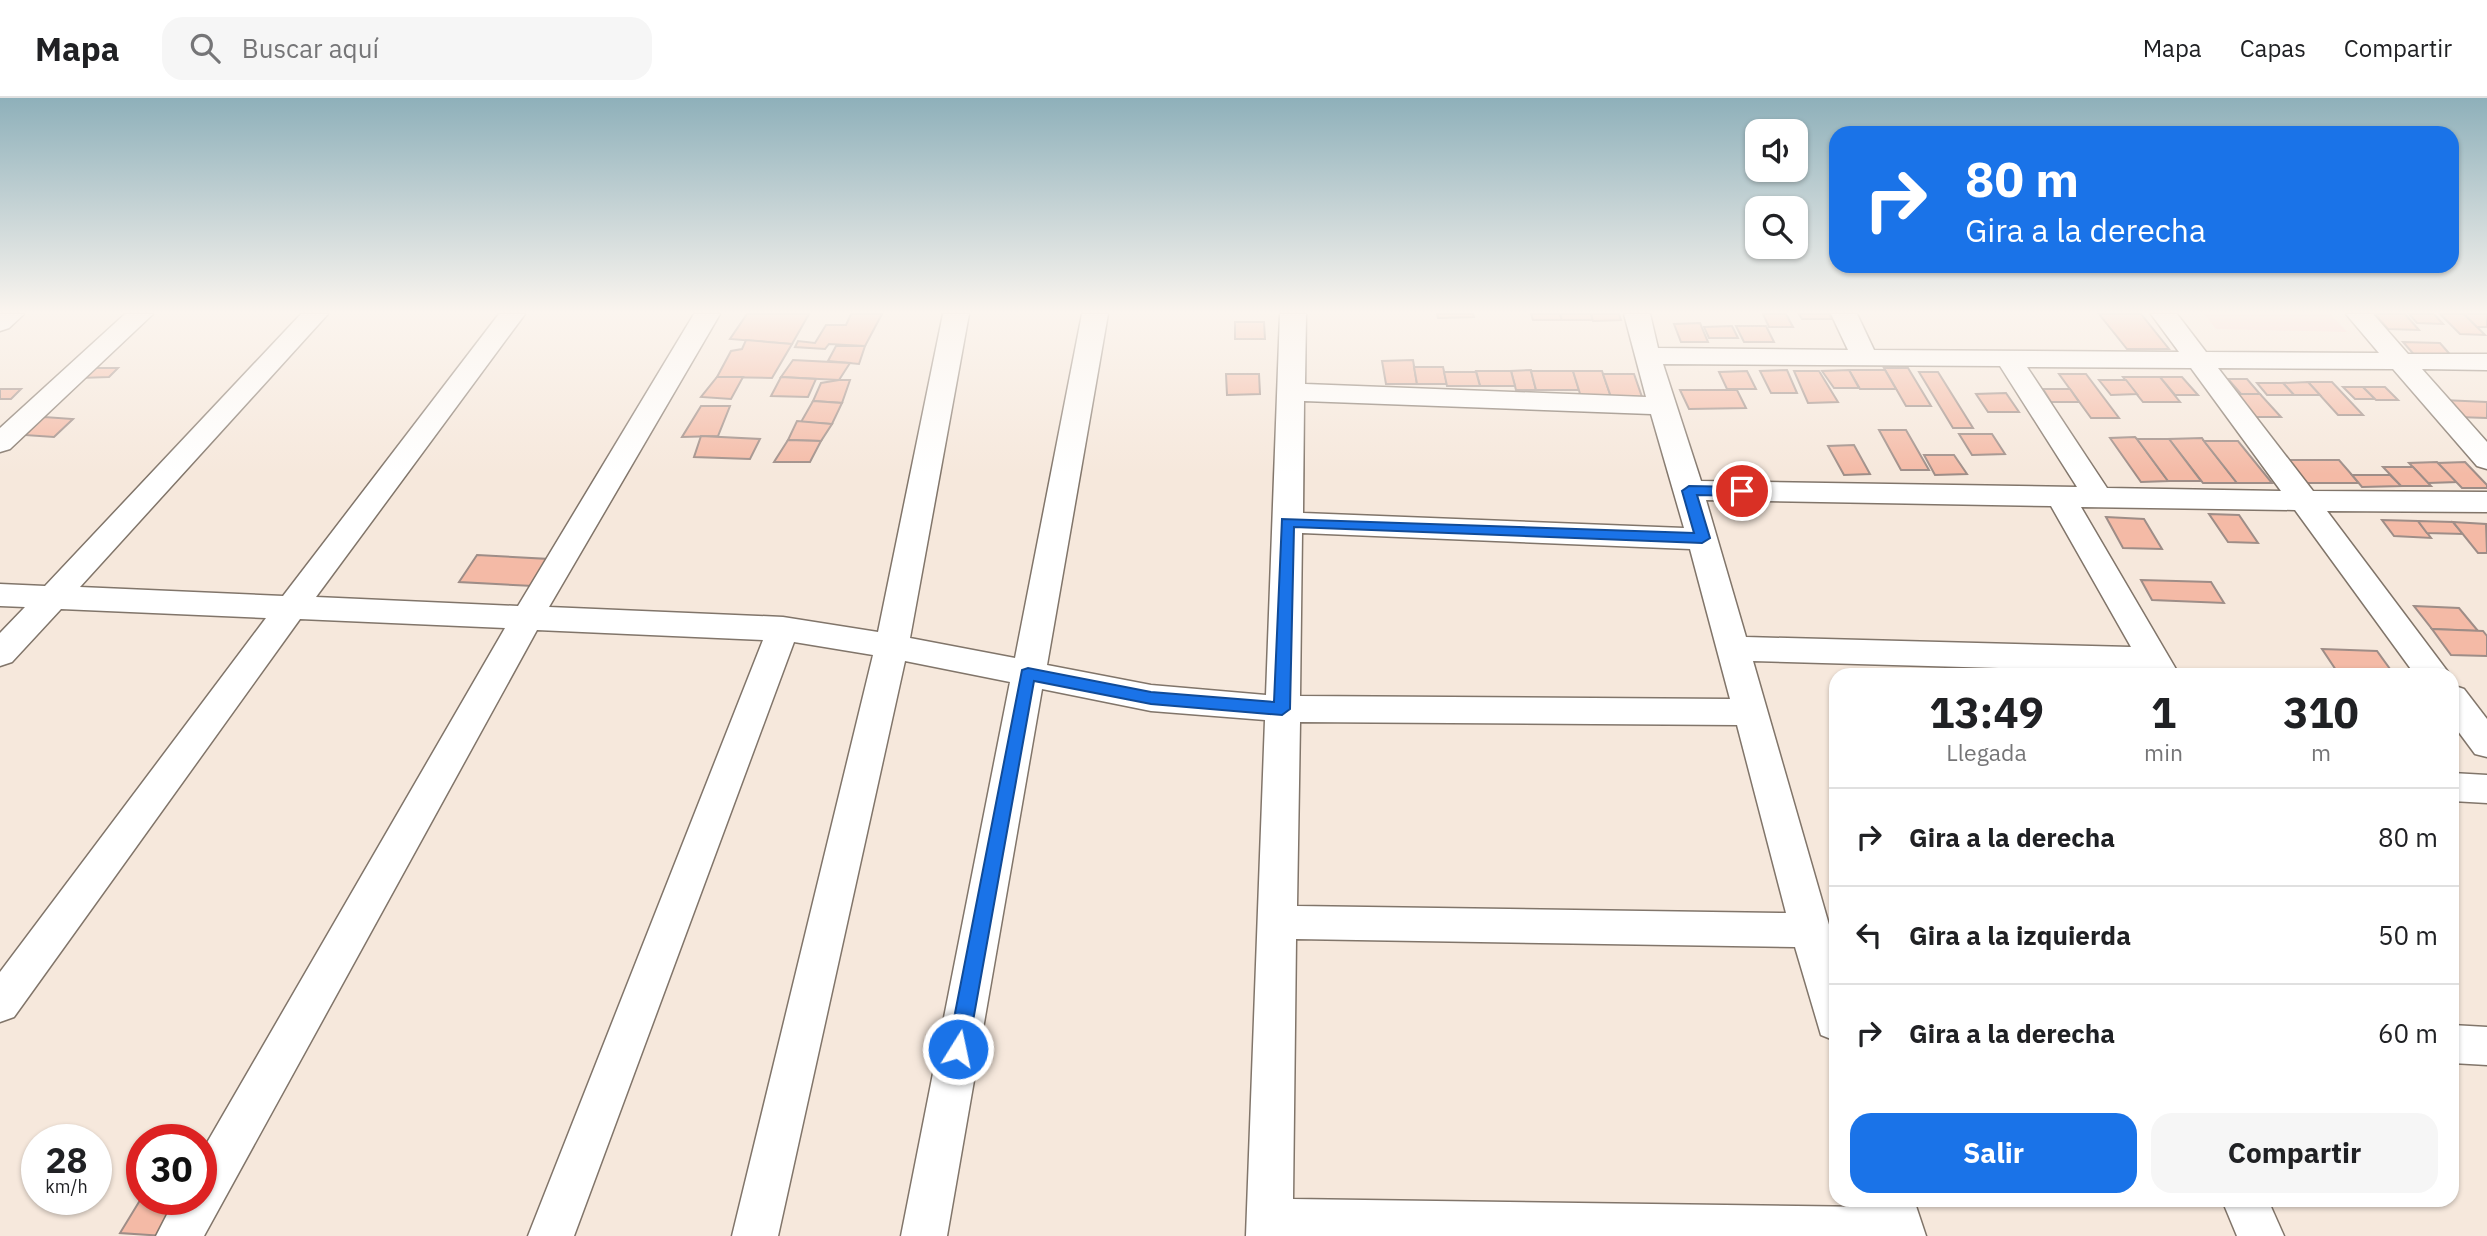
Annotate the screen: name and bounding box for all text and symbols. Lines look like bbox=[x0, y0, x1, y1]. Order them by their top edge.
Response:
search box bbox=[162, 17, 652, 80]
text: Mapa bbox=[35, 27, 120, 70]
icon: search bbox=[186, 29, 224, 67]
text: Buscar aquí bbox=[242, 31, 379, 65]
text: Mapa bbox=[2143, 32, 2202, 64]
text: Capas bbox=[2240, 32, 2306, 64]
text: Compartir bbox=[2344, 32, 2452, 64]
map controls bbox=[1745, 119, 1808, 259]
button: sound bbox=[1745, 119, 1808, 182]
text: 80 m bbox=[1965, 147, 2079, 210]
icon: right bbox=[1850, 154, 1941, 245]
button: search bbox=[1745, 196, 1808, 259]
text: Gira a la derecha bbox=[1965, 209, 2206, 251]
pin bbox=[1712, 461, 1772, 521]
icon: arrive bbox=[1723, 472, 1761, 510]
text: 13:49 bbox=[1929, 685, 2044, 740]
text: 1 bbox=[2151, 685, 2176, 740]
text: 310 bbox=[2283, 685, 2359, 740]
text: Llegada bbox=[1946, 737, 2027, 767]
text: min bbox=[2144, 737, 2183, 767]
text: m bbox=[2311, 737, 2331, 767]
icon: right bbox=[1850, 818, 1888, 856]
text: Gira a la derecha bbox=[1909, 820, 2115, 854]
text: 80 m bbox=[2378, 820, 2438, 854]
icon: left bbox=[1850, 916, 1888, 954]
text: Gira a la izquierda bbox=[1909, 918, 2131, 952]
text: 50 m bbox=[2378, 918, 2438, 952]
position arrow bbox=[921, 1012, 995, 1086]
icon: right bbox=[1850, 1014, 1888, 1052]
text: Gira a la derecha bbox=[1909, 1016, 2115, 1050]
text: 60 m bbox=[2378, 1016, 2438, 1050]
button: Salir bbox=[1850, 1113, 2137, 1193]
button: Compartir bbox=[2151, 1113, 2438, 1193]
speed limit sign: 30 bbox=[126, 1124, 217, 1215]
text: 28 bbox=[45, 1137, 88, 1183]
text: km/h bbox=[45, 1175, 88, 1198]

